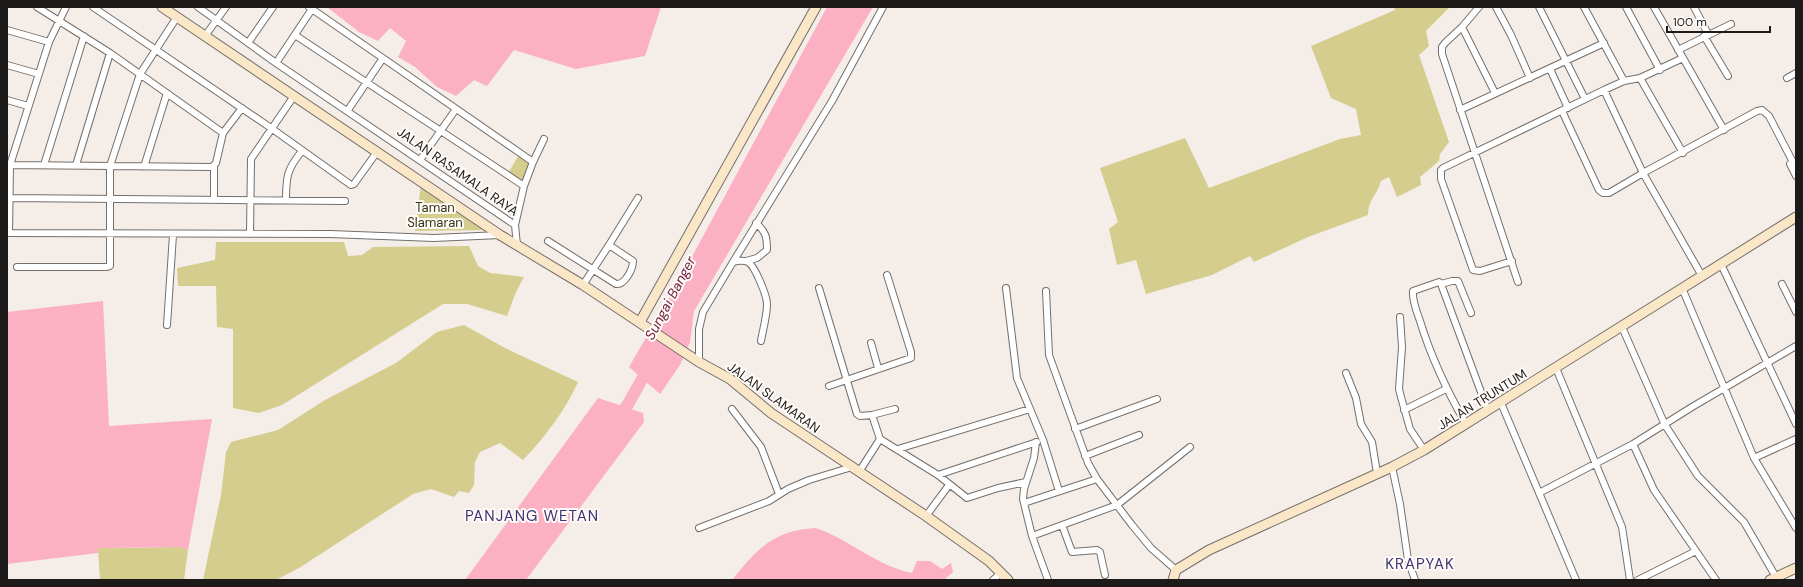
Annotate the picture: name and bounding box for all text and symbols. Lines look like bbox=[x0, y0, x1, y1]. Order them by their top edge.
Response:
scale bar bbox=[1667, 8, 1770, 34]
text: 100 m bbox=[1673, 14, 1707, 30]
street label: JALAN RASAMALA RAYA bbox=[394, 123, 522, 220]
park label: Taman Slamaran bbox=[407, 199, 463, 231]
water label: Sungai Banger bbox=[640, 252, 700, 343]
street label: JALAN SLAMARAN bbox=[724, 358, 823, 437]
street label: JALAN TRUNTUM bbox=[1435, 365, 1530, 434]
district label: PANJANG WETAN bbox=[465, 506, 599, 526]
district label: KRAPYAK bbox=[1385, 554, 1455, 574]

